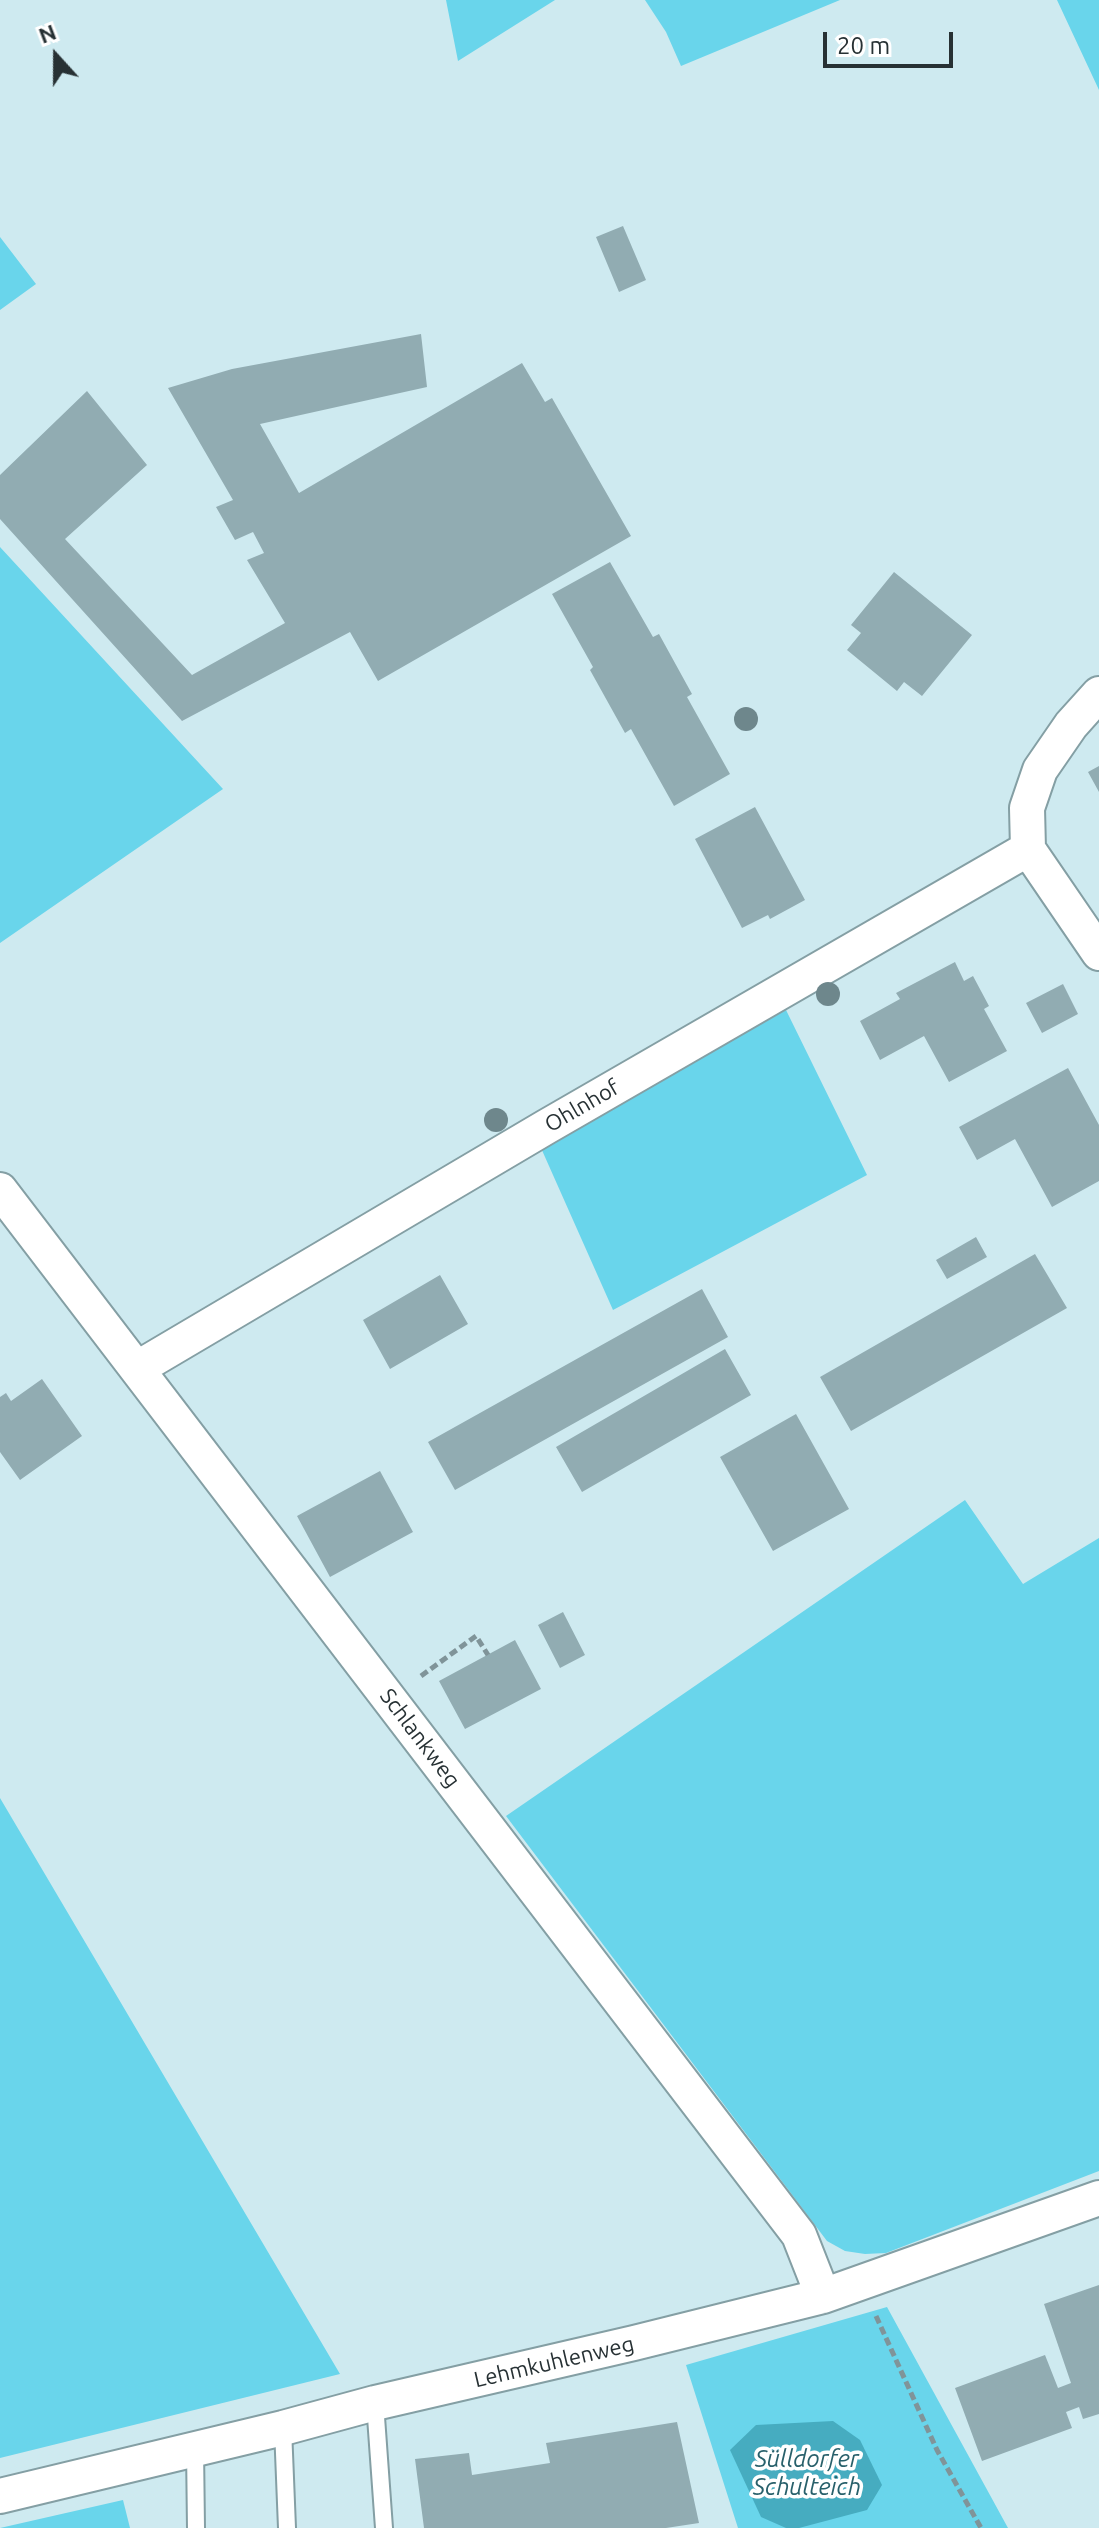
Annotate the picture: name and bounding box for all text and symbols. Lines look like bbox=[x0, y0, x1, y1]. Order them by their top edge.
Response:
north arrow bbox=[16, 16, 96, 96]
scale bar bbox=[827, 16, 957, 66]
text: N bbox=[35, 19, 59, 48]
text: 20 m bbox=[837, 32, 890, 59]
street label: Ohlnhof bbox=[540, 1074, 624, 1138]
street label: Schlankweg bbox=[374, 1683, 466, 1793]
street label: Lehmkuhlenweg bbox=[471, 2331, 637, 2393]
water label: Sülldorfer Schulteich bbox=[753, 2445, 861, 2501]

